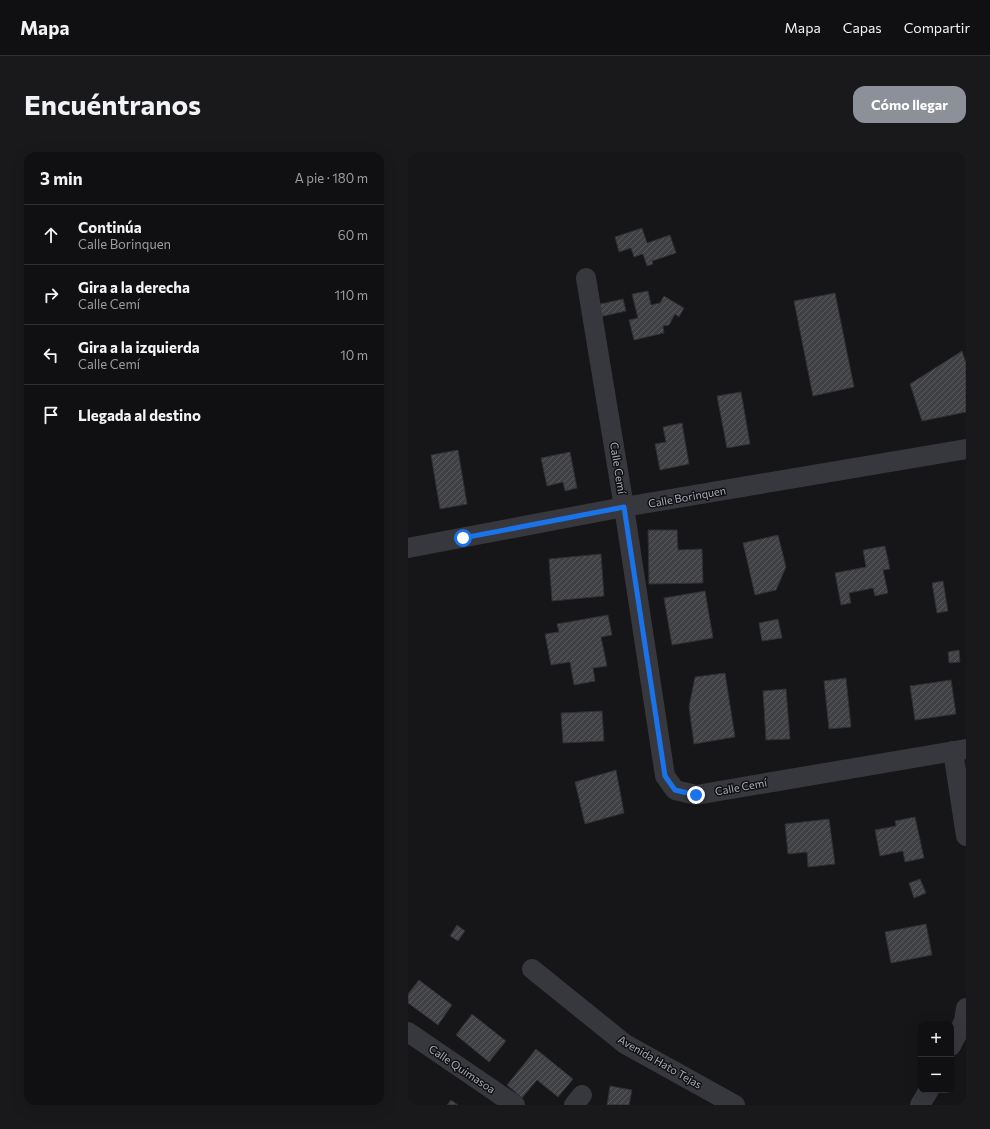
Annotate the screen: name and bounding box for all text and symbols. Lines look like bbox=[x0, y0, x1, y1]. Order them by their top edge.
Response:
text: Mapa bbox=[20, 16, 69, 39]
text: Mapa bbox=[785, 19, 821, 36]
text: Capas bbox=[843, 19, 882, 36]
text: Compartir bbox=[904, 19, 970, 36]
button: Cómo llegar bbox=[853, 86, 966, 123]
text: Encuéntranos bbox=[24, 87, 201, 121]
text: 3 min bbox=[40, 168, 83, 189]
text: A pie · 180 m bbox=[295, 170, 368, 186]
text: Continúa bbox=[78, 218, 142, 236]
icon: ahead bbox=[40, 224, 62, 246]
text: 60 m bbox=[338, 227, 368, 243]
text: Calle Borinquen bbox=[78, 236, 171, 252]
text: Gira a la derecha bbox=[78, 278, 190, 296]
icon: right bbox=[40, 284, 62, 306]
text: 110 m bbox=[335, 287, 368, 303]
text: Calle Cemí bbox=[78, 296, 140, 312]
text: Gira a la izquierda bbox=[78, 338, 200, 356]
icon: left bbox=[40, 344, 62, 366]
text: 10 m bbox=[340, 347, 368, 363]
text: Calle Cemí bbox=[78, 356, 140, 372]
icon: arrive bbox=[40, 404, 62, 426]
text: Llegada al destino bbox=[78, 406, 201, 424]
street label: Calle Cemí bbox=[608, 441, 629, 496]
street label: Calle Borinquen bbox=[647, 483, 727, 510]
route start bbox=[454, 529, 472, 547]
street label: Calle Cemí bbox=[714, 775, 769, 797]
route end bbox=[687, 786, 705, 804]
map controls bbox=[918, 1021, 954, 1093]
button: + bbox=[918, 1021, 954, 1057]
street label: Avenida Hato Tejas bbox=[616, 1032, 704, 1091]
street label: Calle Quimasoa bbox=[427, 1042, 498, 1096]
button: − bbox=[918, 1057, 954, 1093]

